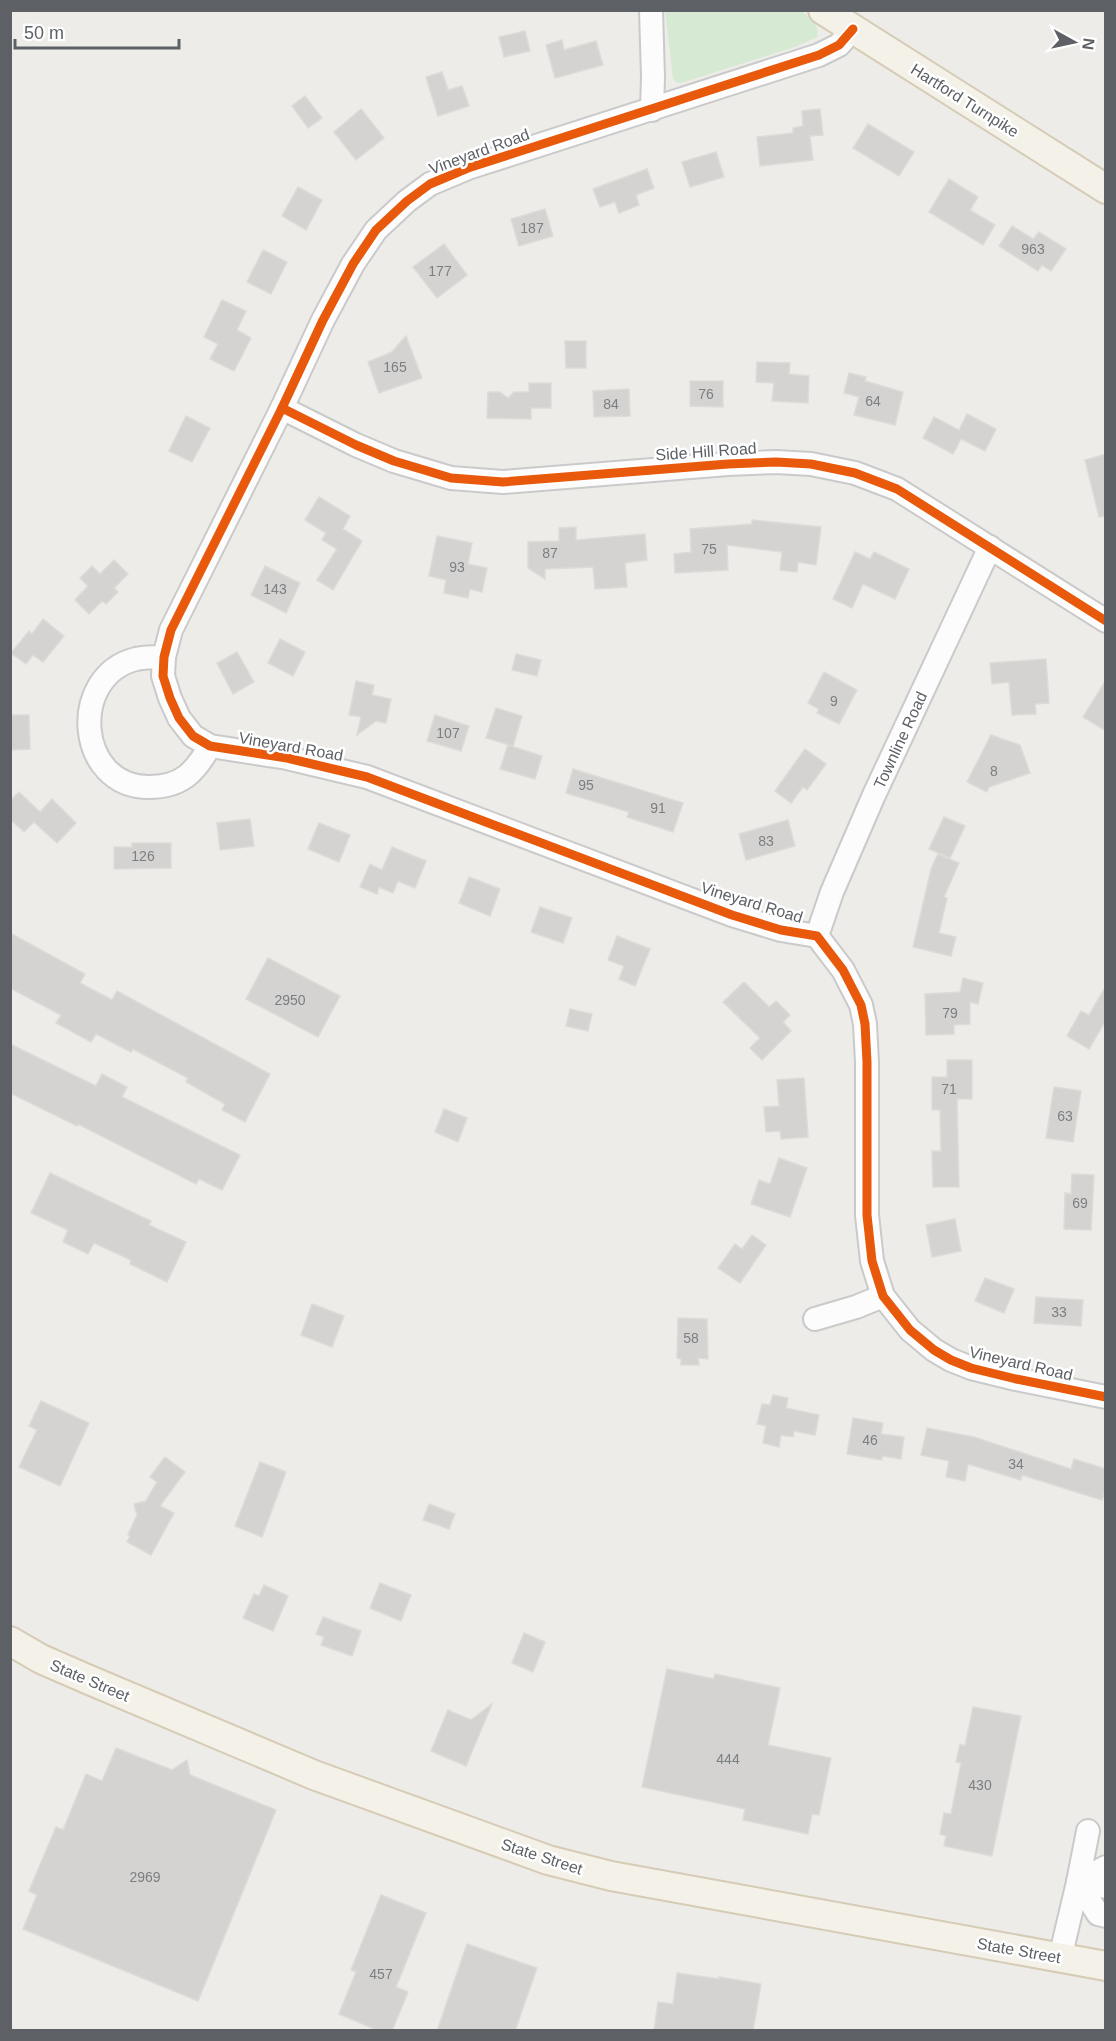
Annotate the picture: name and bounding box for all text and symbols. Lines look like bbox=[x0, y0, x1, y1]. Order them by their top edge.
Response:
scale bar bbox=[15, 12, 178, 50]
north arrow bbox=[1044, 12, 1104, 72]
text: 50 m bbox=[24, 23, 64, 43]
text: N bbox=[1079, 37, 1098, 51]
street label: Hartford Turnpike bbox=[908, 60, 1022, 140]
street label: Vineyard Road bbox=[427, 125, 532, 178]
house number: 187 bbox=[520, 220, 544, 236]
house number: 963 bbox=[1021, 241, 1045, 257]
house number: 177 bbox=[428, 263, 452, 279]
house number: 165 bbox=[383, 359, 407, 375]
house number: 76 bbox=[698, 386, 714, 402]
house number: 64 bbox=[865, 393, 881, 409]
house number: 84 bbox=[603, 396, 619, 412]
street label: Side Hill Road bbox=[655, 439, 757, 464]
house number: 75 bbox=[701, 541, 717, 557]
house number: 87 bbox=[542, 545, 558, 561]
house number: 93 bbox=[449, 559, 465, 575]
house number: 143 bbox=[263, 581, 287, 597]
street label: Townline Road bbox=[871, 689, 930, 791]
house number: 9 bbox=[830, 693, 838, 709]
house number: 107 bbox=[436, 725, 460, 741]
street label: Vineyard Road bbox=[237, 729, 344, 764]
house number: 8 bbox=[990, 763, 998, 779]
house number: 95 bbox=[578, 777, 594, 793]
house number: 91 bbox=[650, 800, 666, 816]
house number: 83 bbox=[758, 833, 774, 849]
house number: 126 bbox=[131, 848, 155, 864]
street label: Vineyard Road bbox=[699, 879, 805, 926]
house number: 2950 bbox=[274, 992, 306, 1008]
house number: 79 bbox=[942, 1005, 958, 1021]
house number: 71 bbox=[941, 1081, 957, 1097]
house number: 63 bbox=[1057, 1108, 1073, 1124]
house number: 69 bbox=[1072, 1195, 1088, 1211]
house number: 33 bbox=[1051, 1304, 1067, 1320]
house number: 58 bbox=[683, 1330, 699, 1346]
street label: Vineyard Road bbox=[968, 1343, 1074, 1384]
house number: 46 bbox=[862, 1432, 878, 1448]
house number: 34 bbox=[1008, 1456, 1024, 1472]
street label: State Street bbox=[48, 1656, 133, 1705]
house number: 444 bbox=[716, 1751, 740, 1767]
house number: 430 bbox=[968, 1777, 992, 1793]
street label: State Street bbox=[499, 1835, 585, 1878]
house number: 2969 bbox=[129, 1869, 161, 1885]
street label: State Street bbox=[976, 1935, 1063, 1966]
house number: 457 bbox=[369, 1966, 393, 1982]

